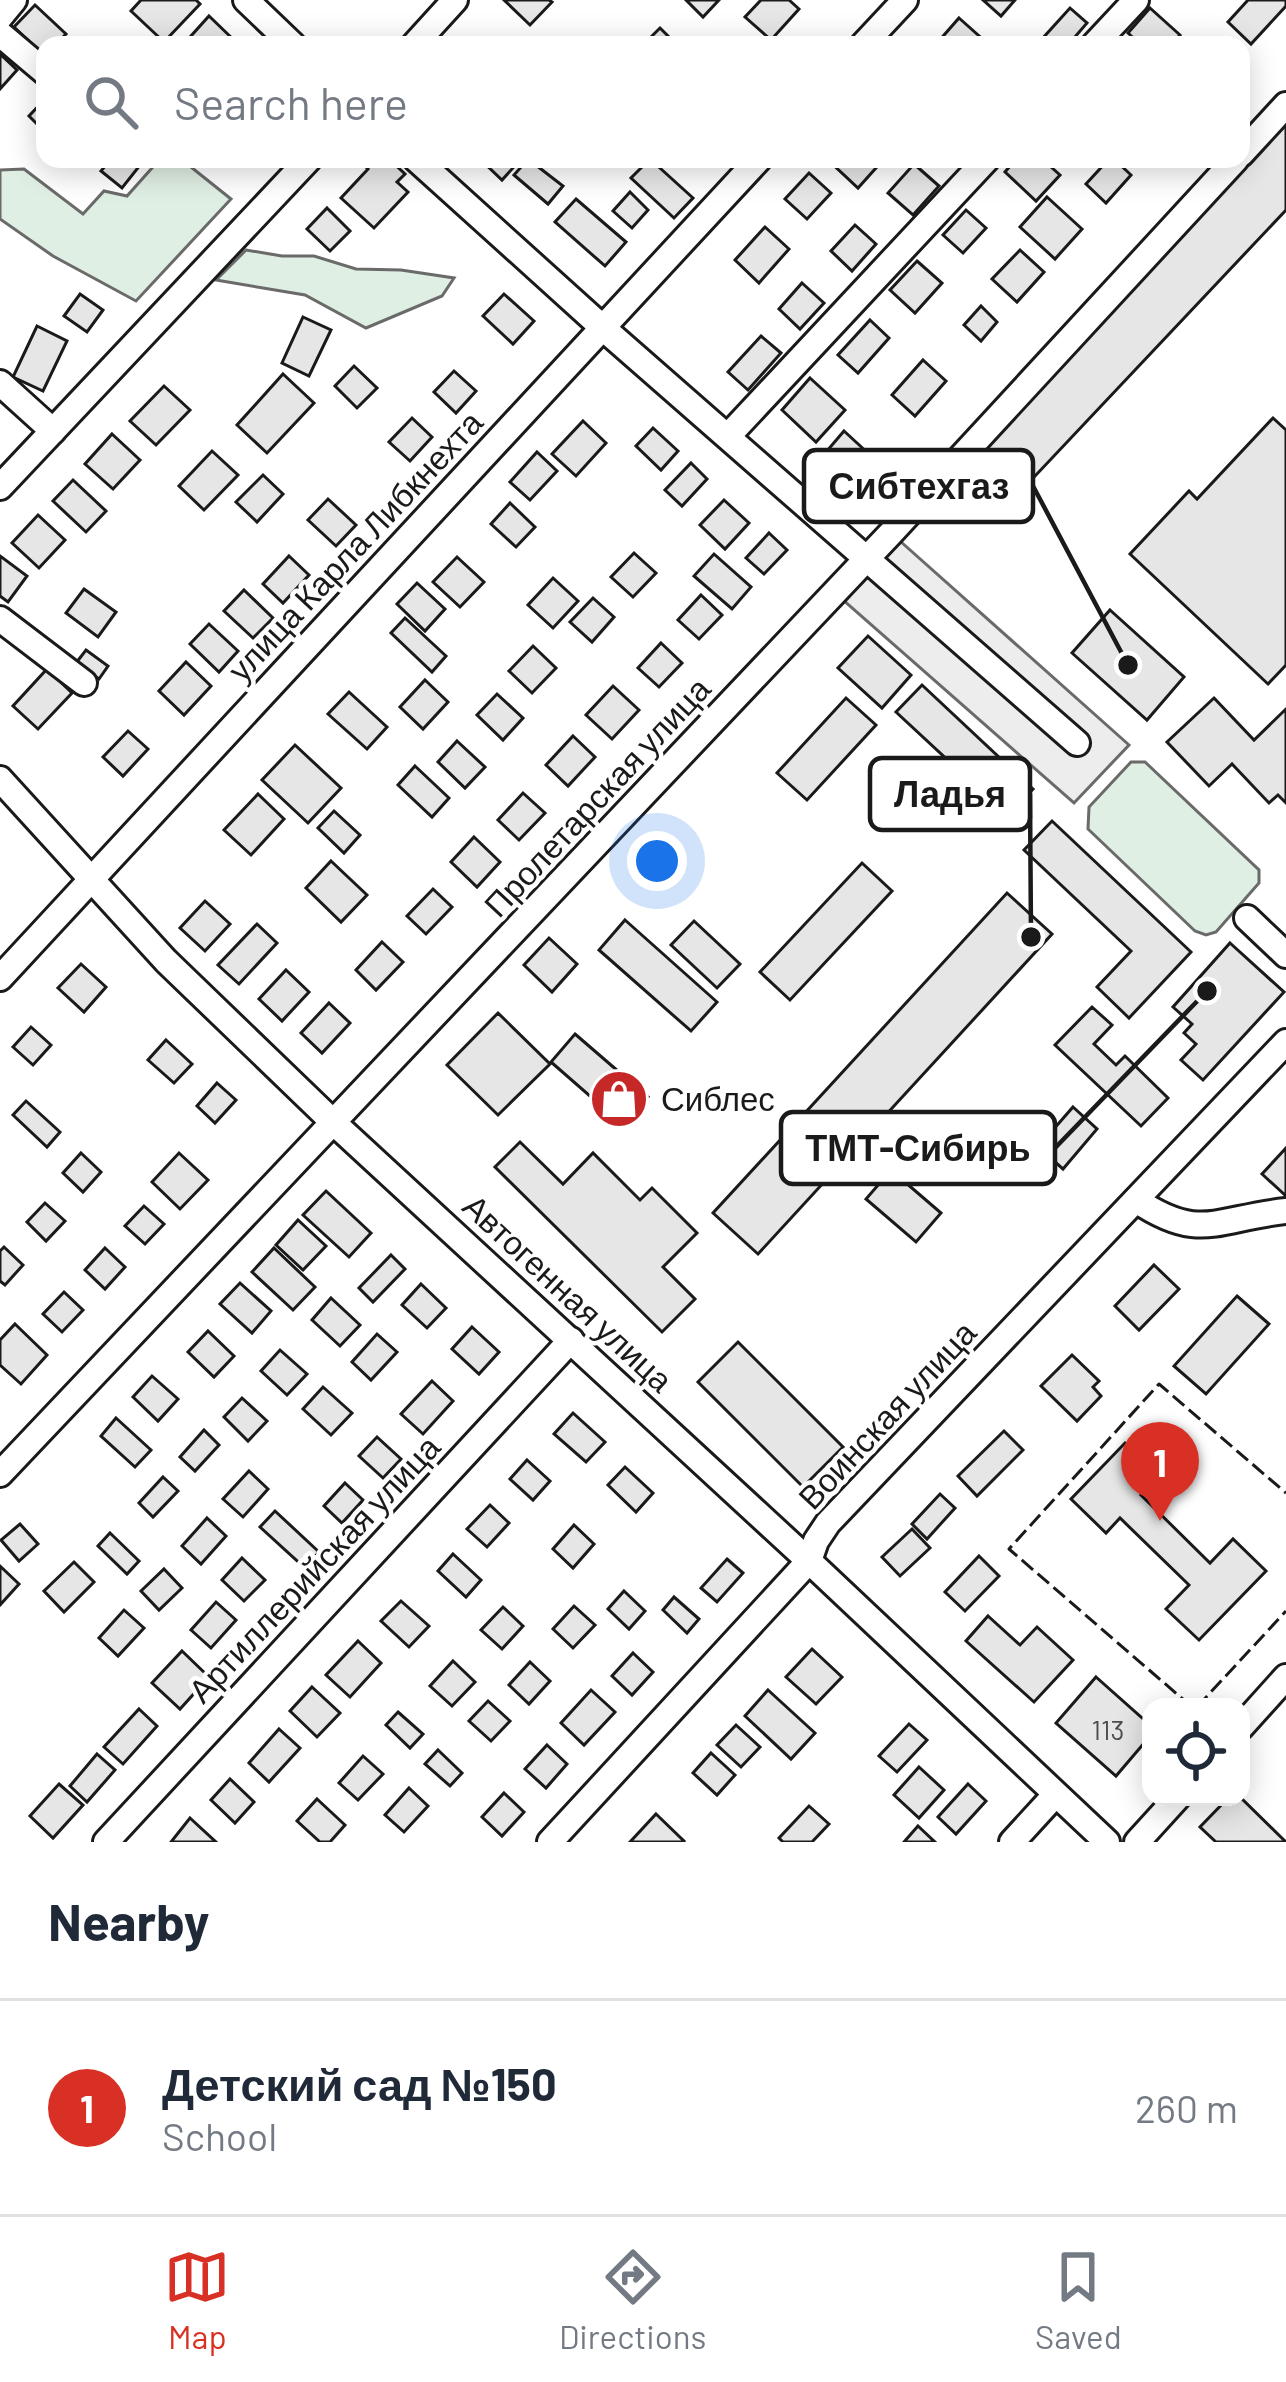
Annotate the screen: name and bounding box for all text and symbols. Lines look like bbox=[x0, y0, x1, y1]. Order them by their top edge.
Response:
search box bbox=[36, 36, 1250, 168]
icon: search bbox=[78, 69, 144, 135]
text: Search here bbox=[174, 75, 408, 129]
street label: улица Карла Либкнехта bbox=[219, 401, 490, 689]
callout: Сибтехгаз bbox=[804, 450, 1033, 522]
text: Сибтехгаз bbox=[829, 463, 1009, 506]
street label: Пролетарская улица bbox=[475, 668, 718, 924]
callout: Ладья bbox=[870, 758, 1030, 830]
text: Ладья bbox=[894, 771, 1006, 815]
your location bbox=[627, 831, 687, 891]
shop icon: Сиблес bbox=[588, 1068, 650, 1130]
place label: Сиблес bbox=[661, 1078, 775, 1118]
callout: ТМТ-Сибирь bbox=[781, 1112, 1055, 1184]
text: ТМТ-Сибирь bbox=[805, 1125, 1031, 1169]
street label: Автогенная улица bbox=[456, 1185, 682, 1400]
street label: Воинская улица bbox=[789, 1312, 984, 1517]
pin: 1 bbox=[1121, 1422, 1199, 1521]
street label: Артиллерийская улица bbox=[179, 1426, 448, 1710]
map controls bbox=[1142, 1698, 1250, 1806]
button: locate bbox=[1142, 1698, 1250, 1806]
house number: 113 bbox=[1092, 1713, 1124, 1745]
text: Nearby bbox=[48, 1890, 209, 1951]
text: Детский сад №150 bbox=[162, 2056, 557, 2110]
text: 1 bbox=[80, 2084, 94, 2131]
text: 260 m bbox=[1135, 2084, 1238, 2131]
text: School bbox=[162, 2112, 277, 2159]
tab: Map bbox=[164, 2244, 230, 2356]
tab: Directions bbox=[559, 2244, 706, 2356]
tab: Saved bbox=[1035, 2244, 1122, 2356]

